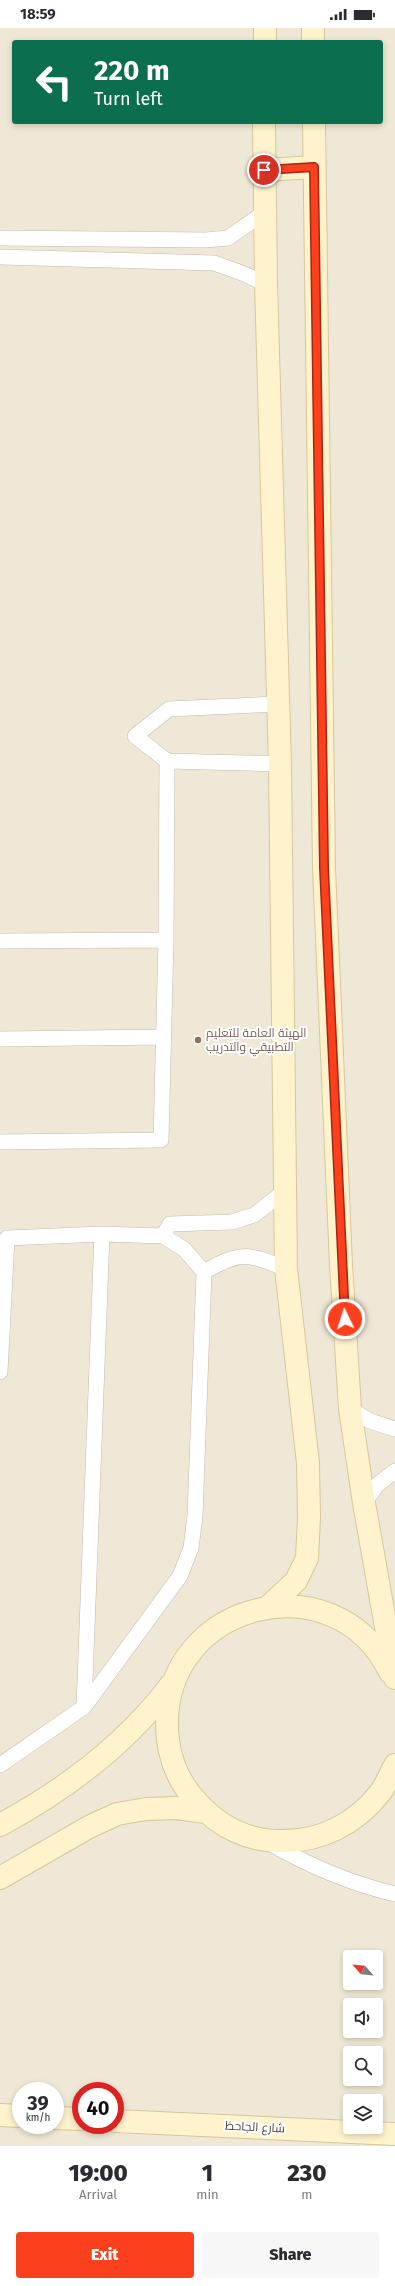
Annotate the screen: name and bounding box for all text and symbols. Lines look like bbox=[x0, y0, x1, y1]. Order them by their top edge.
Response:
text: 18:59 bbox=[20, 5, 56, 23]
text: 220 m bbox=[94, 54, 170, 87]
icon: left bbox=[28, 56, 80, 108]
text: Turn left bbox=[94, 88, 163, 110]
pin bbox=[247, 153, 281, 187]
icon: arrive bbox=[253, 159, 275, 181]
place label: الهيئة العامة للتعليم التطبيقي والتدريب bbox=[206, 1026, 306, 1057]
marker: الهيئة العامة للتعليم التطبيقي والتدريب bbox=[193, 1035, 203, 1045]
position arrow bbox=[324, 1298, 366, 1340]
north arrow bbox=[343, 1950, 383, 1990]
map controls bbox=[343, 1950, 383, 2134]
button: sound bbox=[343, 1998, 383, 2038]
button: search bbox=[343, 2046, 383, 2086]
speed limit sign: 40 bbox=[72, 2082, 124, 2134]
text: 39 bbox=[27, 2091, 49, 2115]
button: layers bbox=[343, 2094, 383, 2134]
text: km/h bbox=[26, 2112, 50, 2124]
street label: شارع الجاحظ bbox=[225, 2118, 285, 2137]
text: 19:00 bbox=[68, 2159, 128, 2187]
text: 1 bbox=[202, 2159, 213, 2187]
text: 230 bbox=[287, 2159, 326, 2187]
text: Arrival bbox=[79, 2187, 117, 2202]
text: min bbox=[196, 2187, 219, 2202]
text: m bbox=[301, 2187, 312, 2202]
button: Exit bbox=[16, 2232, 194, 2278]
button: Share bbox=[202, 2232, 379, 2278]

